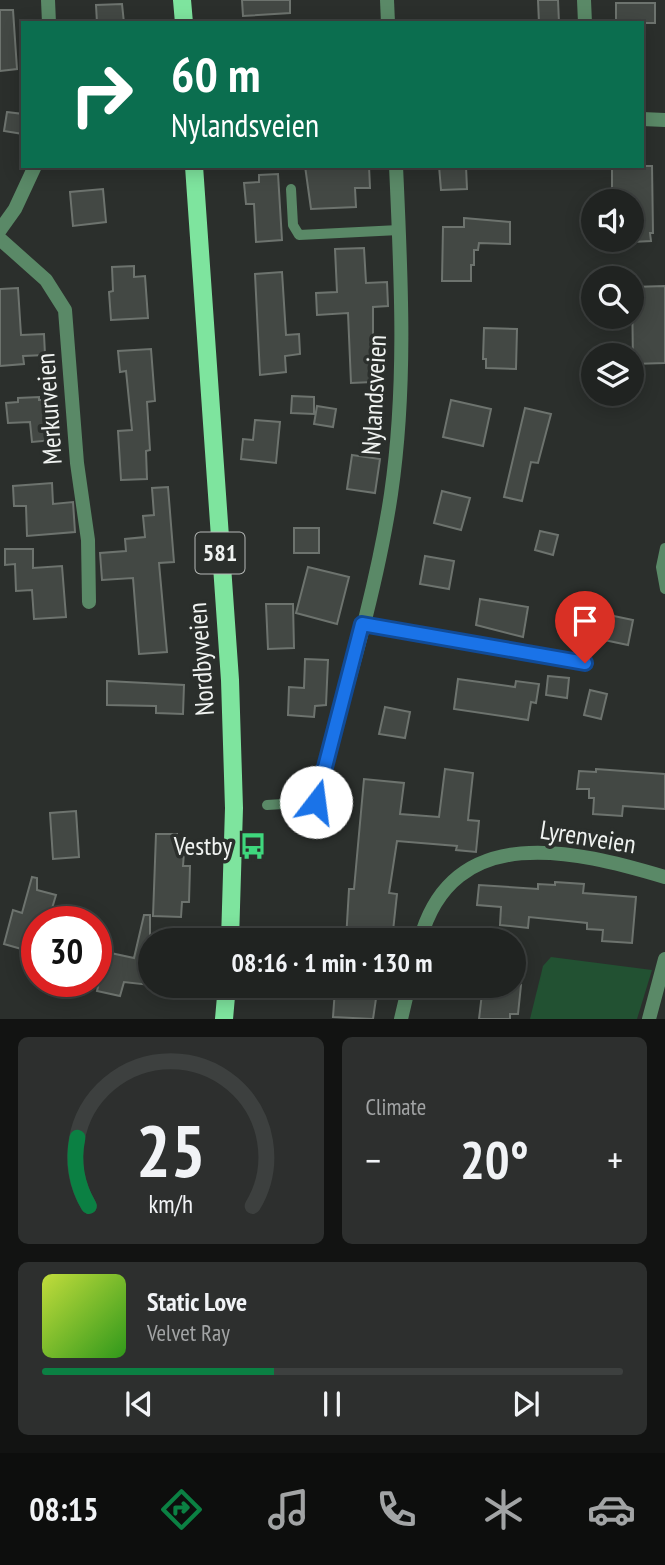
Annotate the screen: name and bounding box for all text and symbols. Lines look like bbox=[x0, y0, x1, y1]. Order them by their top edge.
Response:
text: 60 m bbox=[171, 42, 260, 106]
icon: right bbox=[56, 49, 147, 140]
text: Nylandsveien bbox=[171, 104, 319, 146]
map controls bbox=[581, 189, 644, 406]
button: sound bbox=[581, 189, 644, 252]
button: search bbox=[581, 266, 644, 329]
street label: Nylandsveien bbox=[354, 334, 393, 456]
button: layers bbox=[581, 343, 644, 406]
street label: Merkurveien bbox=[28, 352, 69, 466]
road number: 581 bbox=[196, 532, 244, 574]
pin bbox=[555, 591, 615, 663]
street label: Nordbyveien bbox=[180, 601, 221, 717]
icon: arrive bbox=[566, 602, 604, 640]
position arrow bbox=[279, 765, 353, 839]
street label: Lyrenveien bbox=[538, 813, 638, 860]
place label: Vestby bbox=[173, 829, 232, 862]
bus stop icon: Vestby bbox=[238, 831, 268, 861]
speed limit sign: 30 bbox=[21, 906, 112, 997]
text: 08:16 · 1 min · 130 m bbox=[232, 946, 432, 979]
text: Climate bbox=[366, 1092, 426, 1121]
text: 25 bbox=[136, 1103, 206, 1197]
text: 20° bbox=[460, 1126, 529, 1193]
text: − bbox=[366, 1135, 381, 1184]
text: + bbox=[607, 1135, 623, 1184]
text: km/h bbox=[149, 1188, 193, 1220]
text: Static Love bbox=[147, 1285, 247, 1318]
text: Velvet Ray bbox=[147, 1318, 230, 1347]
icon: previous bbox=[120, 1385, 158, 1423]
icon: pause bbox=[313, 1385, 351, 1423]
icon: next bbox=[507, 1385, 545, 1423]
icon: directions bbox=[157, 1485, 206, 1534]
icon: music bbox=[264, 1485, 313, 1534]
icon: phone bbox=[372, 1485, 421, 1534]
icon: climate bbox=[479, 1485, 528, 1534]
icon: car bbox=[587, 1485, 636, 1534]
text: 08:15 bbox=[29, 1488, 98, 1530]

